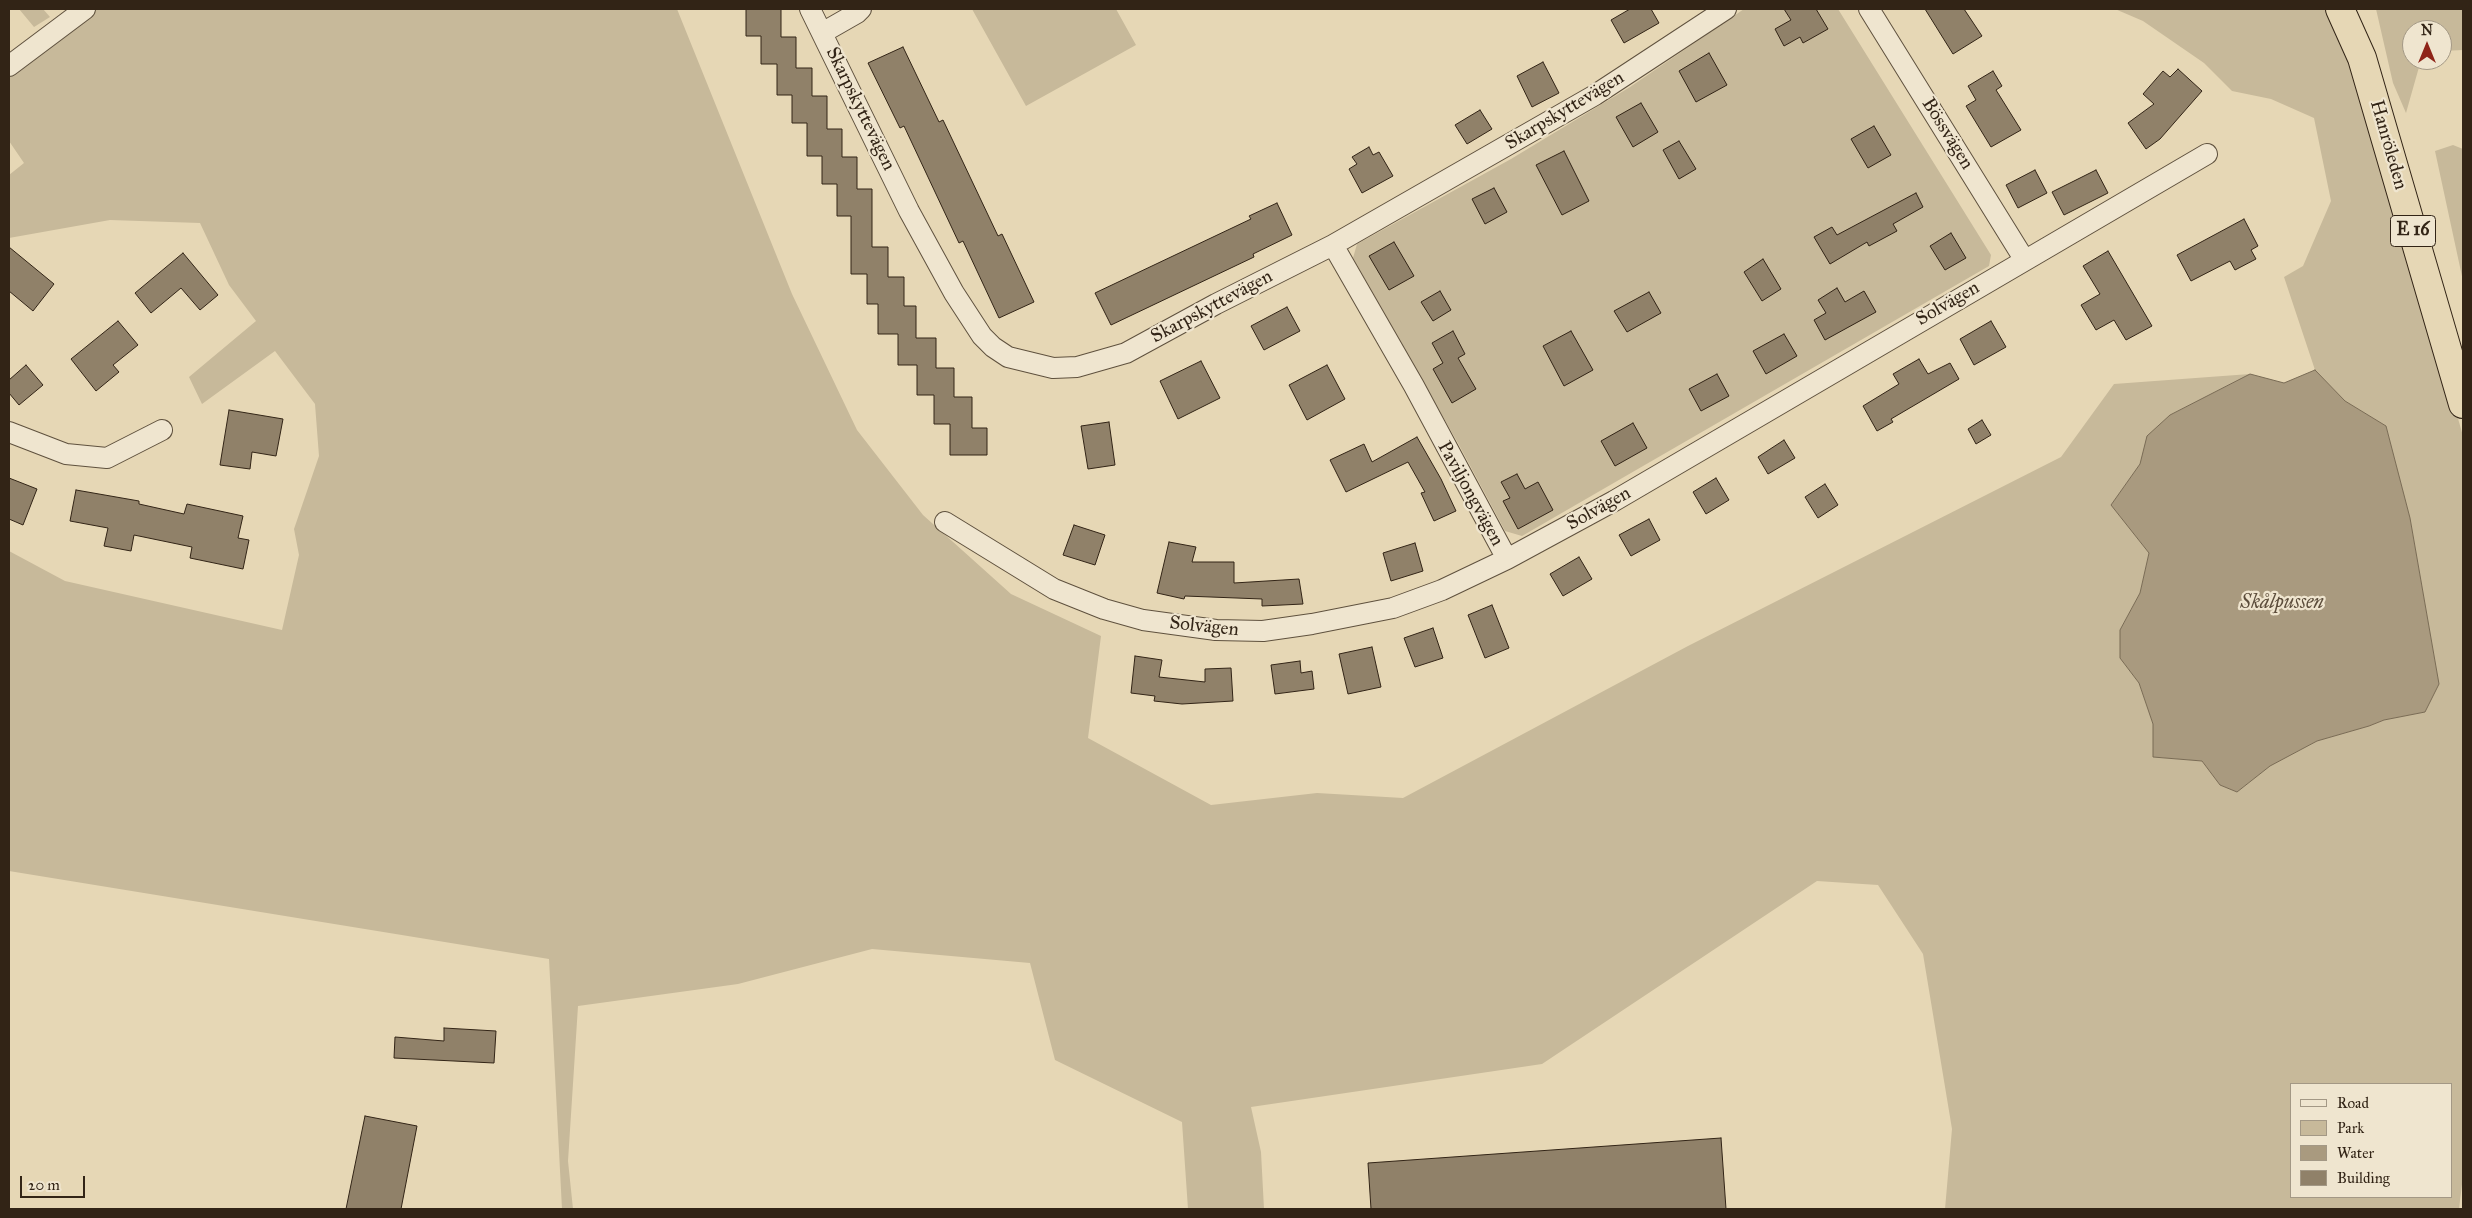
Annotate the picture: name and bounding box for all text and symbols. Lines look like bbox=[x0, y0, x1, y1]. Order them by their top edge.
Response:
north arrow bbox=[2402, 20, 2452, 70]
text: N bbox=[2421, 22, 2433, 39]
street label: Skarpskyttevägen bbox=[820, 44, 900, 174]
street label: Skarpskyttevägen bbox=[1502, 67, 1628, 155]
street label: Bössvägen bbox=[1916, 94, 1978, 174]
street label: Hanröleden bbox=[2364, 98, 2412, 192]
road number: E 16 bbox=[2390, 216, 2436, 247]
street label: Skarpskyttevägen bbox=[1147, 265, 1277, 349]
street label: Solvägen bbox=[1912, 277, 1984, 331]
street label: Paviljongvägen bbox=[1432, 438, 1508, 550]
street label: Solvägen bbox=[1563, 482, 1635, 536]
water label: Skålpussen bbox=[2240, 591, 2324, 615]
street label: Solvägen bbox=[1168, 612, 1240, 642]
legend bbox=[2290, 1083, 2452, 1198]
text: Road bbox=[2337, 1094, 2369, 1112]
text: Park bbox=[2337, 1119, 2364, 1137]
text: Water bbox=[2337, 1144, 2374, 1162]
scale bar bbox=[22, 1166, 88, 1198]
text: Building bbox=[2337, 1169, 2390, 1187]
text: 20 m bbox=[28, 1176, 60, 1194]

